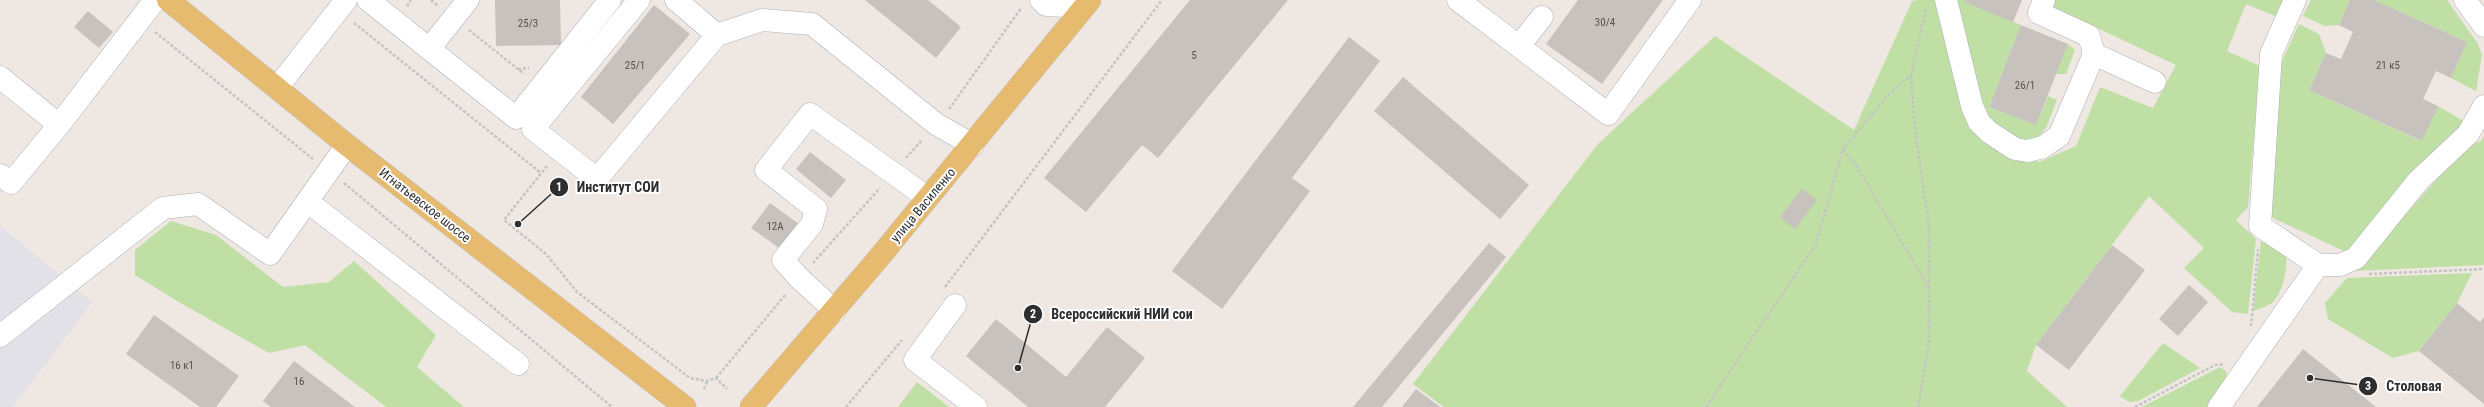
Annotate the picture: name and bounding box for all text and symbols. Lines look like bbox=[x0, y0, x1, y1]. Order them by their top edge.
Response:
house number: 30/4 bbox=[1595, 16, 1616, 29]
house number: 25/3 bbox=[518, 17, 538, 30]
house number: 5 bbox=[1191, 49, 1197, 62]
house number: 25/1 bbox=[625, 59, 645, 72]
house number: 21 к5 bbox=[2376, 59, 2400, 72]
house number: 26/1 bbox=[2015, 79, 2035, 92]
street label: Игнатьевское шоссе bbox=[376, 165, 474, 245]
street label: улица Василенко bbox=[888, 165, 958, 245]
callout: Институт СОИ bbox=[549, 174, 668, 200]
text: Институт СОИ bbox=[577, 179, 659, 195]
text: 1 bbox=[556, 180, 562, 194]
house number: 12А bbox=[766, 220, 784, 233]
callout: Всероссийский НИИ сои bbox=[1023, 301, 1201, 327]
text: Всероссийский НИИ сои bbox=[1051, 306, 1193, 322]
text: 2 bbox=[1030, 307, 1036, 321]
house number: 16 к1 bbox=[170, 359, 194, 372]
callout: Столовая bbox=[2358, 373, 2450, 399]
house number: 16 bbox=[294, 375, 304, 388]
text: Столовая bbox=[2386, 378, 2442, 394]
text: 3 bbox=[2365, 379, 2371, 393]

